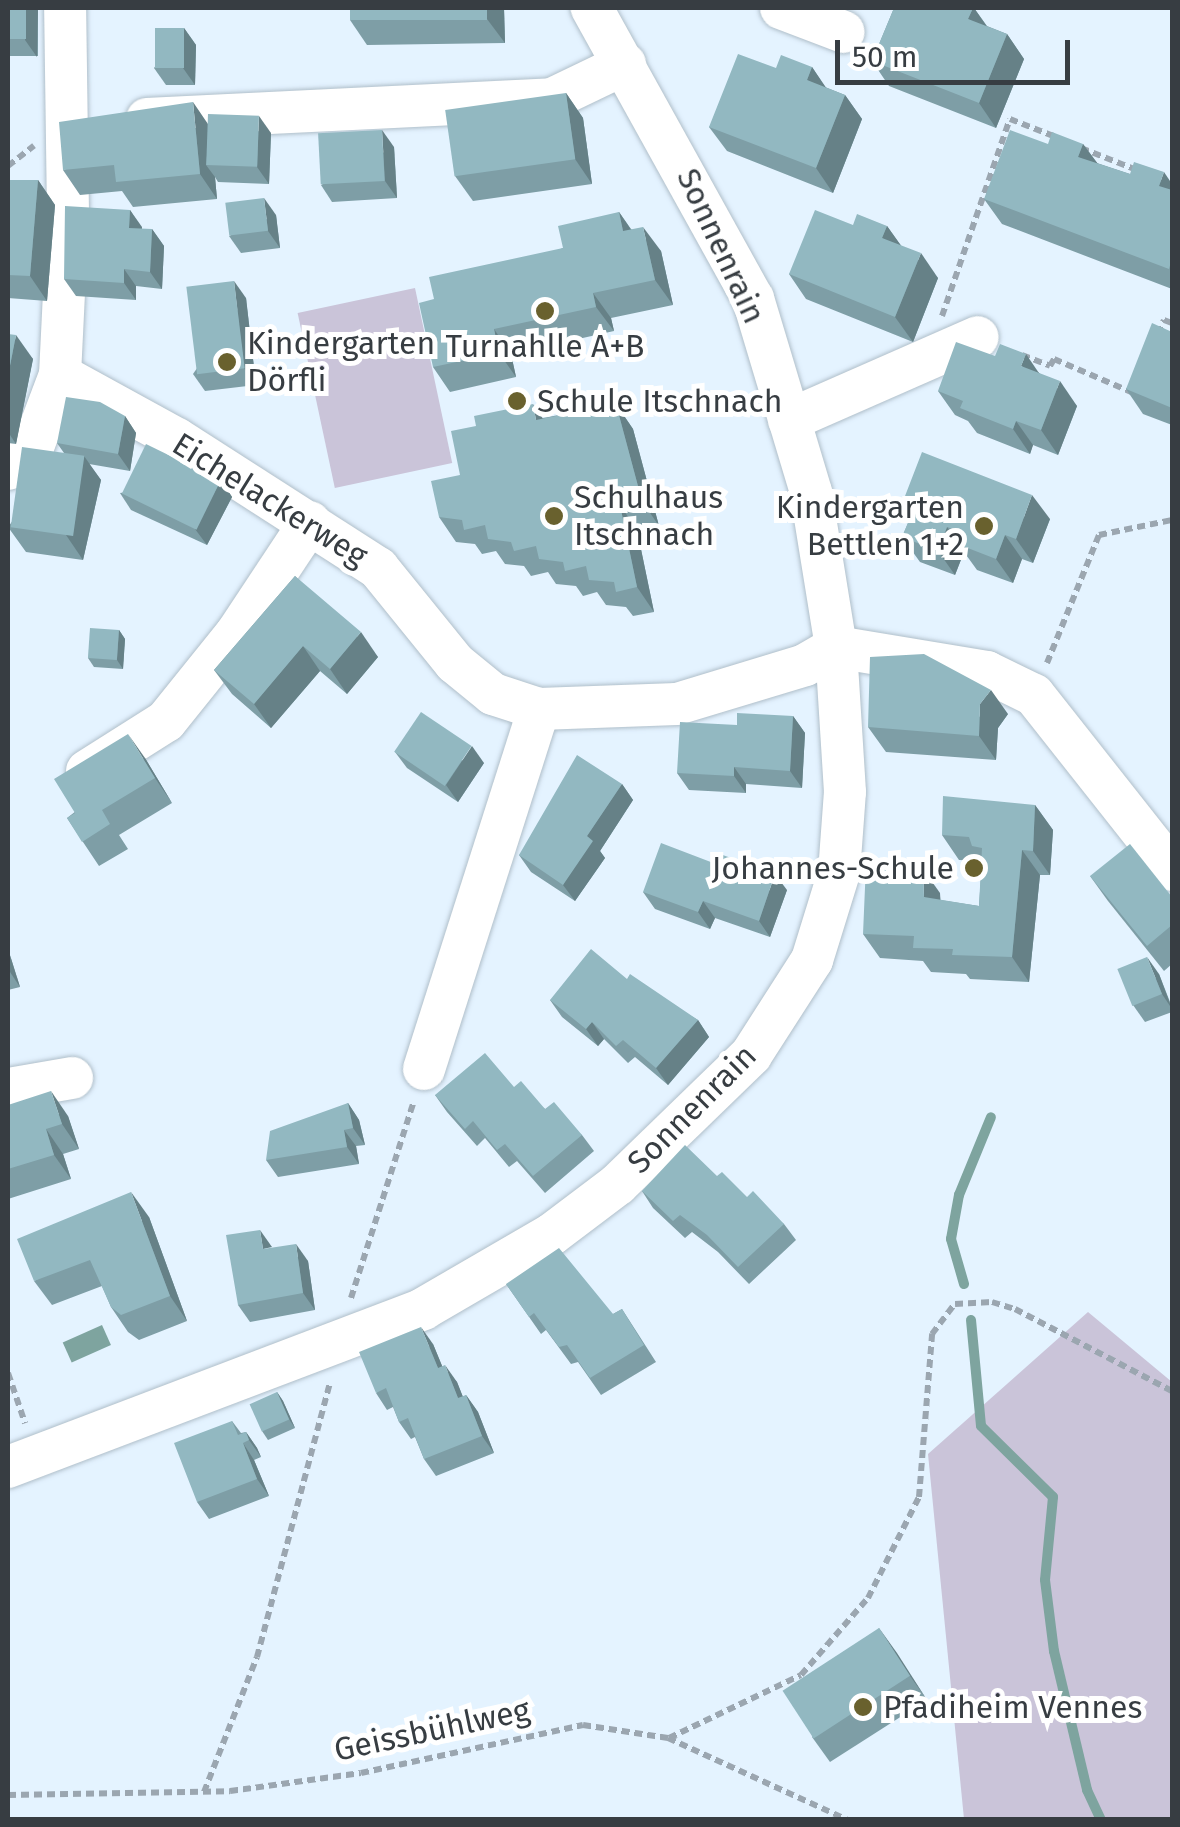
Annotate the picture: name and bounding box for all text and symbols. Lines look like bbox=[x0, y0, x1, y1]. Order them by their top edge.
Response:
scale bar bbox=[840, 20, 1075, 82]
text: 50 m bbox=[852, 39, 917, 75]
street label: Sonnenrain bbox=[668, 163, 774, 329]
marker: Turnahlle A+B bbox=[534, 300, 556, 322]
place label: Kindergarten Dörfli bbox=[247, 325, 435, 400]
place label: Turnahlle A+B bbox=[445, 327, 645, 365]
marker: Kindergarten Dörfli bbox=[216, 351, 238, 373]
place label: Schule Itschnach bbox=[537, 382, 782, 420]
marker: Schule Itschnach bbox=[506, 390, 528, 412]
street label: Eichelackerweg bbox=[165, 425, 375, 575]
place label: Schulhaus Itschnach bbox=[574, 479, 723, 554]
place label: Kindergarten Bettlen 1+2 bbox=[776, 489, 964, 564]
marker: Schulhaus Itschnach bbox=[543, 505, 565, 527]
marker: Kindergarten Bettlen 1+2 bbox=[973, 515, 995, 537]
place label: Johannes-Schule bbox=[711, 849, 954, 887]
marker: Johannes-Schule bbox=[963, 857, 985, 879]
street label: Sonnenrain bbox=[620, 1037, 764, 1181]
place label: Pfadiheim Vennes bbox=[883, 1688, 1142, 1726]
street label: Geissbühlweg bbox=[331, 1691, 533, 1769]
marker: Pfadiheim Vennes bbox=[852, 1696, 874, 1718]

